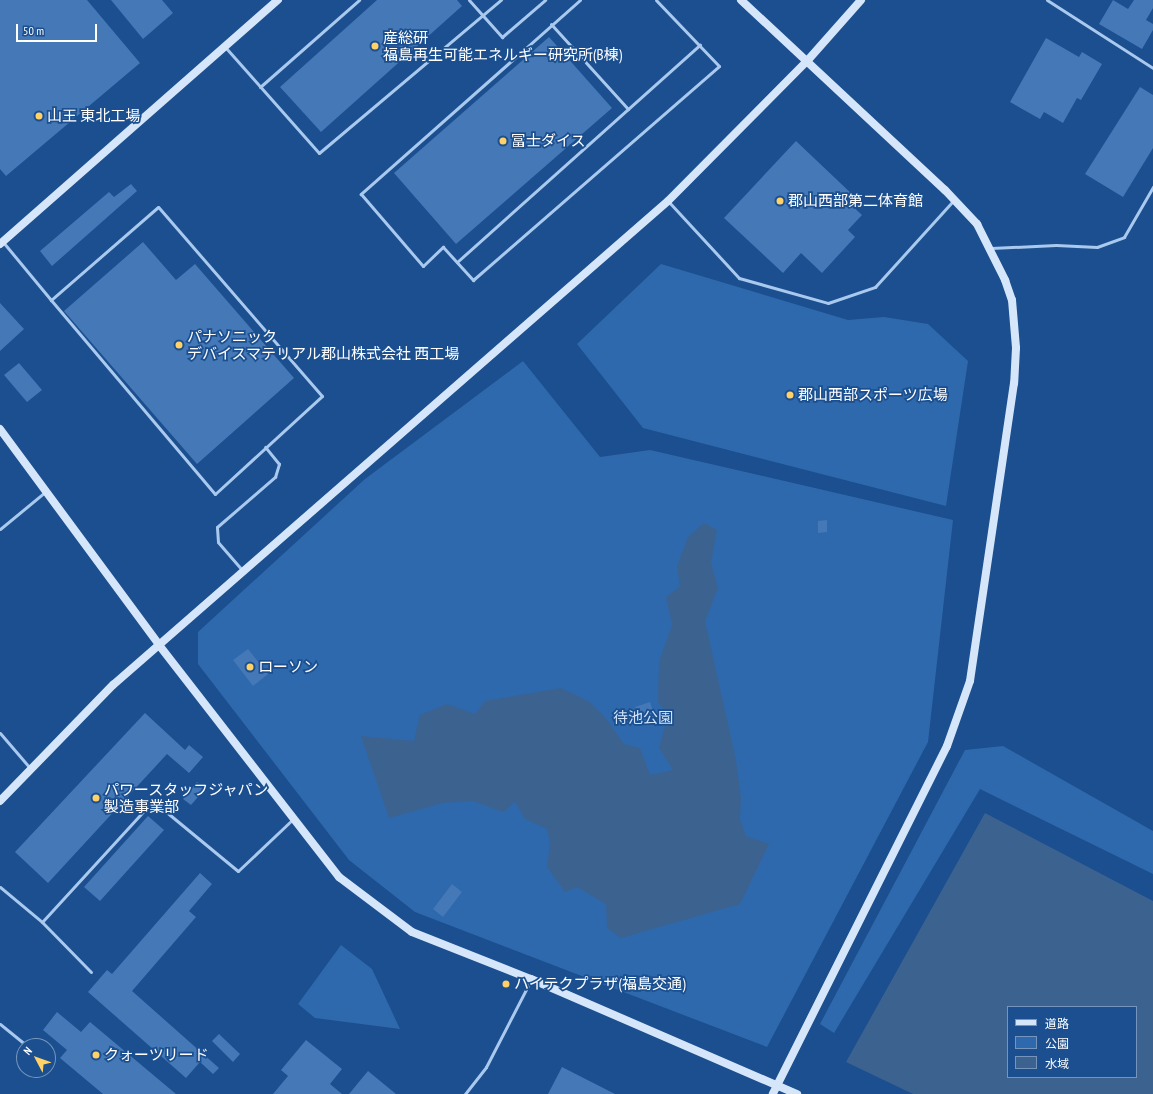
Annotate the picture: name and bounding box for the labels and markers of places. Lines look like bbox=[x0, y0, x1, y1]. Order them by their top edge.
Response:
place label: 産総研 福島再生可能エネルギー研究所(B棟) bbox=[383, 28, 622, 63]
marker: 産総研 福島再生可能エネルギー研究所(B棟) bbox=[370, 41, 380, 51]
place label: 山王 東北工場 bbox=[47, 107, 140, 125]
marker: 山王 東北工場 bbox=[34, 111, 44, 121]
place label: 冨士ダイス bbox=[511, 132, 586, 150]
marker: 冨士ダイス bbox=[498, 136, 508, 146]
place label: 郡山西部第二体育館 bbox=[788, 192, 923, 210]
marker: 郡山西部第二体育館 bbox=[775, 196, 785, 206]
place label: パナソニック デバイスマテリアル郡山株式会社 西工場 bbox=[187, 327, 460, 362]
marker: パナソニック デバイスマテリアル郡山株式会社 西工場 bbox=[174, 340, 184, 350]
place label: 郡山西部スポーツ広場 bbox=[798, 386, 948, 404]
marker: 郡山西部スポーツ広場 bbox=[785, 390, 795, 400]
place label: ローソン bbox=[258, 658, 318, 676]
marker: ローソン bbox=[245, 662, 255, 672]
place label: パワースタッフジャパン 製造事業部 bbox=[104, 780, 269, 815]
marker: パワースタッフジャパン 製造事業部 bbox=[91, 793, 101, 803]
place label: ハイテクプラザ(福島交通) bbox=[514, 975, 686, 993]
marker: ハイテクプラザ(福島交通) bbox=[501, 979, 511, 989]
place label: クォーツリード bbox=[104, 1046, 209, 1064]
marker: クォーツリード bbox=[91, 1050, 101, 1060]

